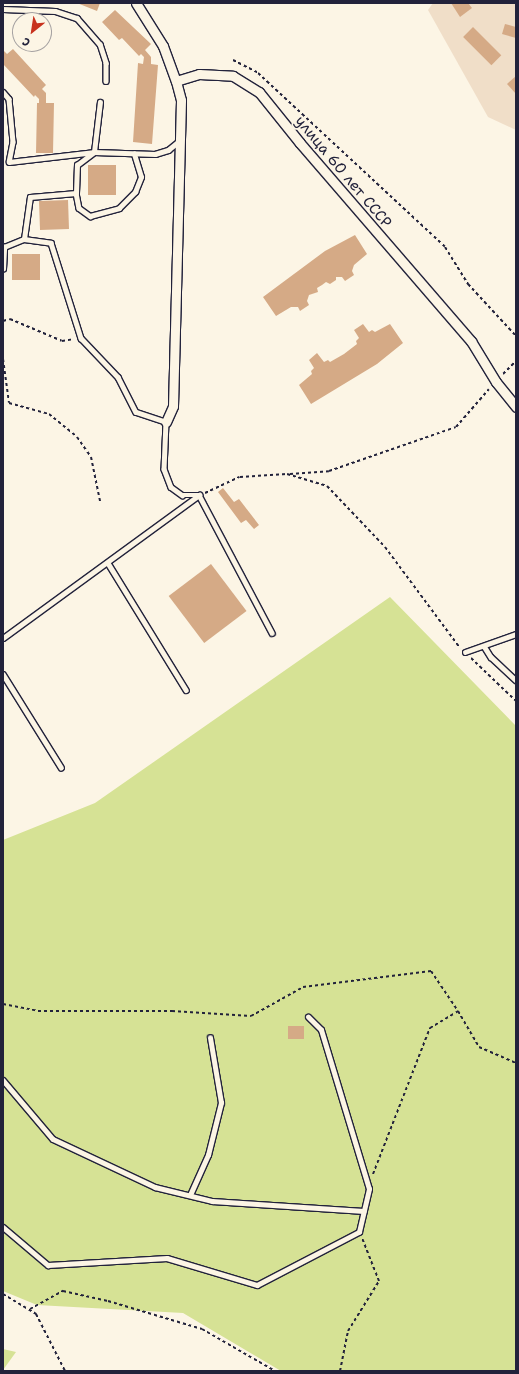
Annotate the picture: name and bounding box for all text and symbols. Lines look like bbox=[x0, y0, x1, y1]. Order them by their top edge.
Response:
north arrow bbox=[12, 12, 52, 52]
text: С bbox=[20, 34, 33, 50]
street label: улица 60 лет СССР bbox=[291, 112, 395, 232]

